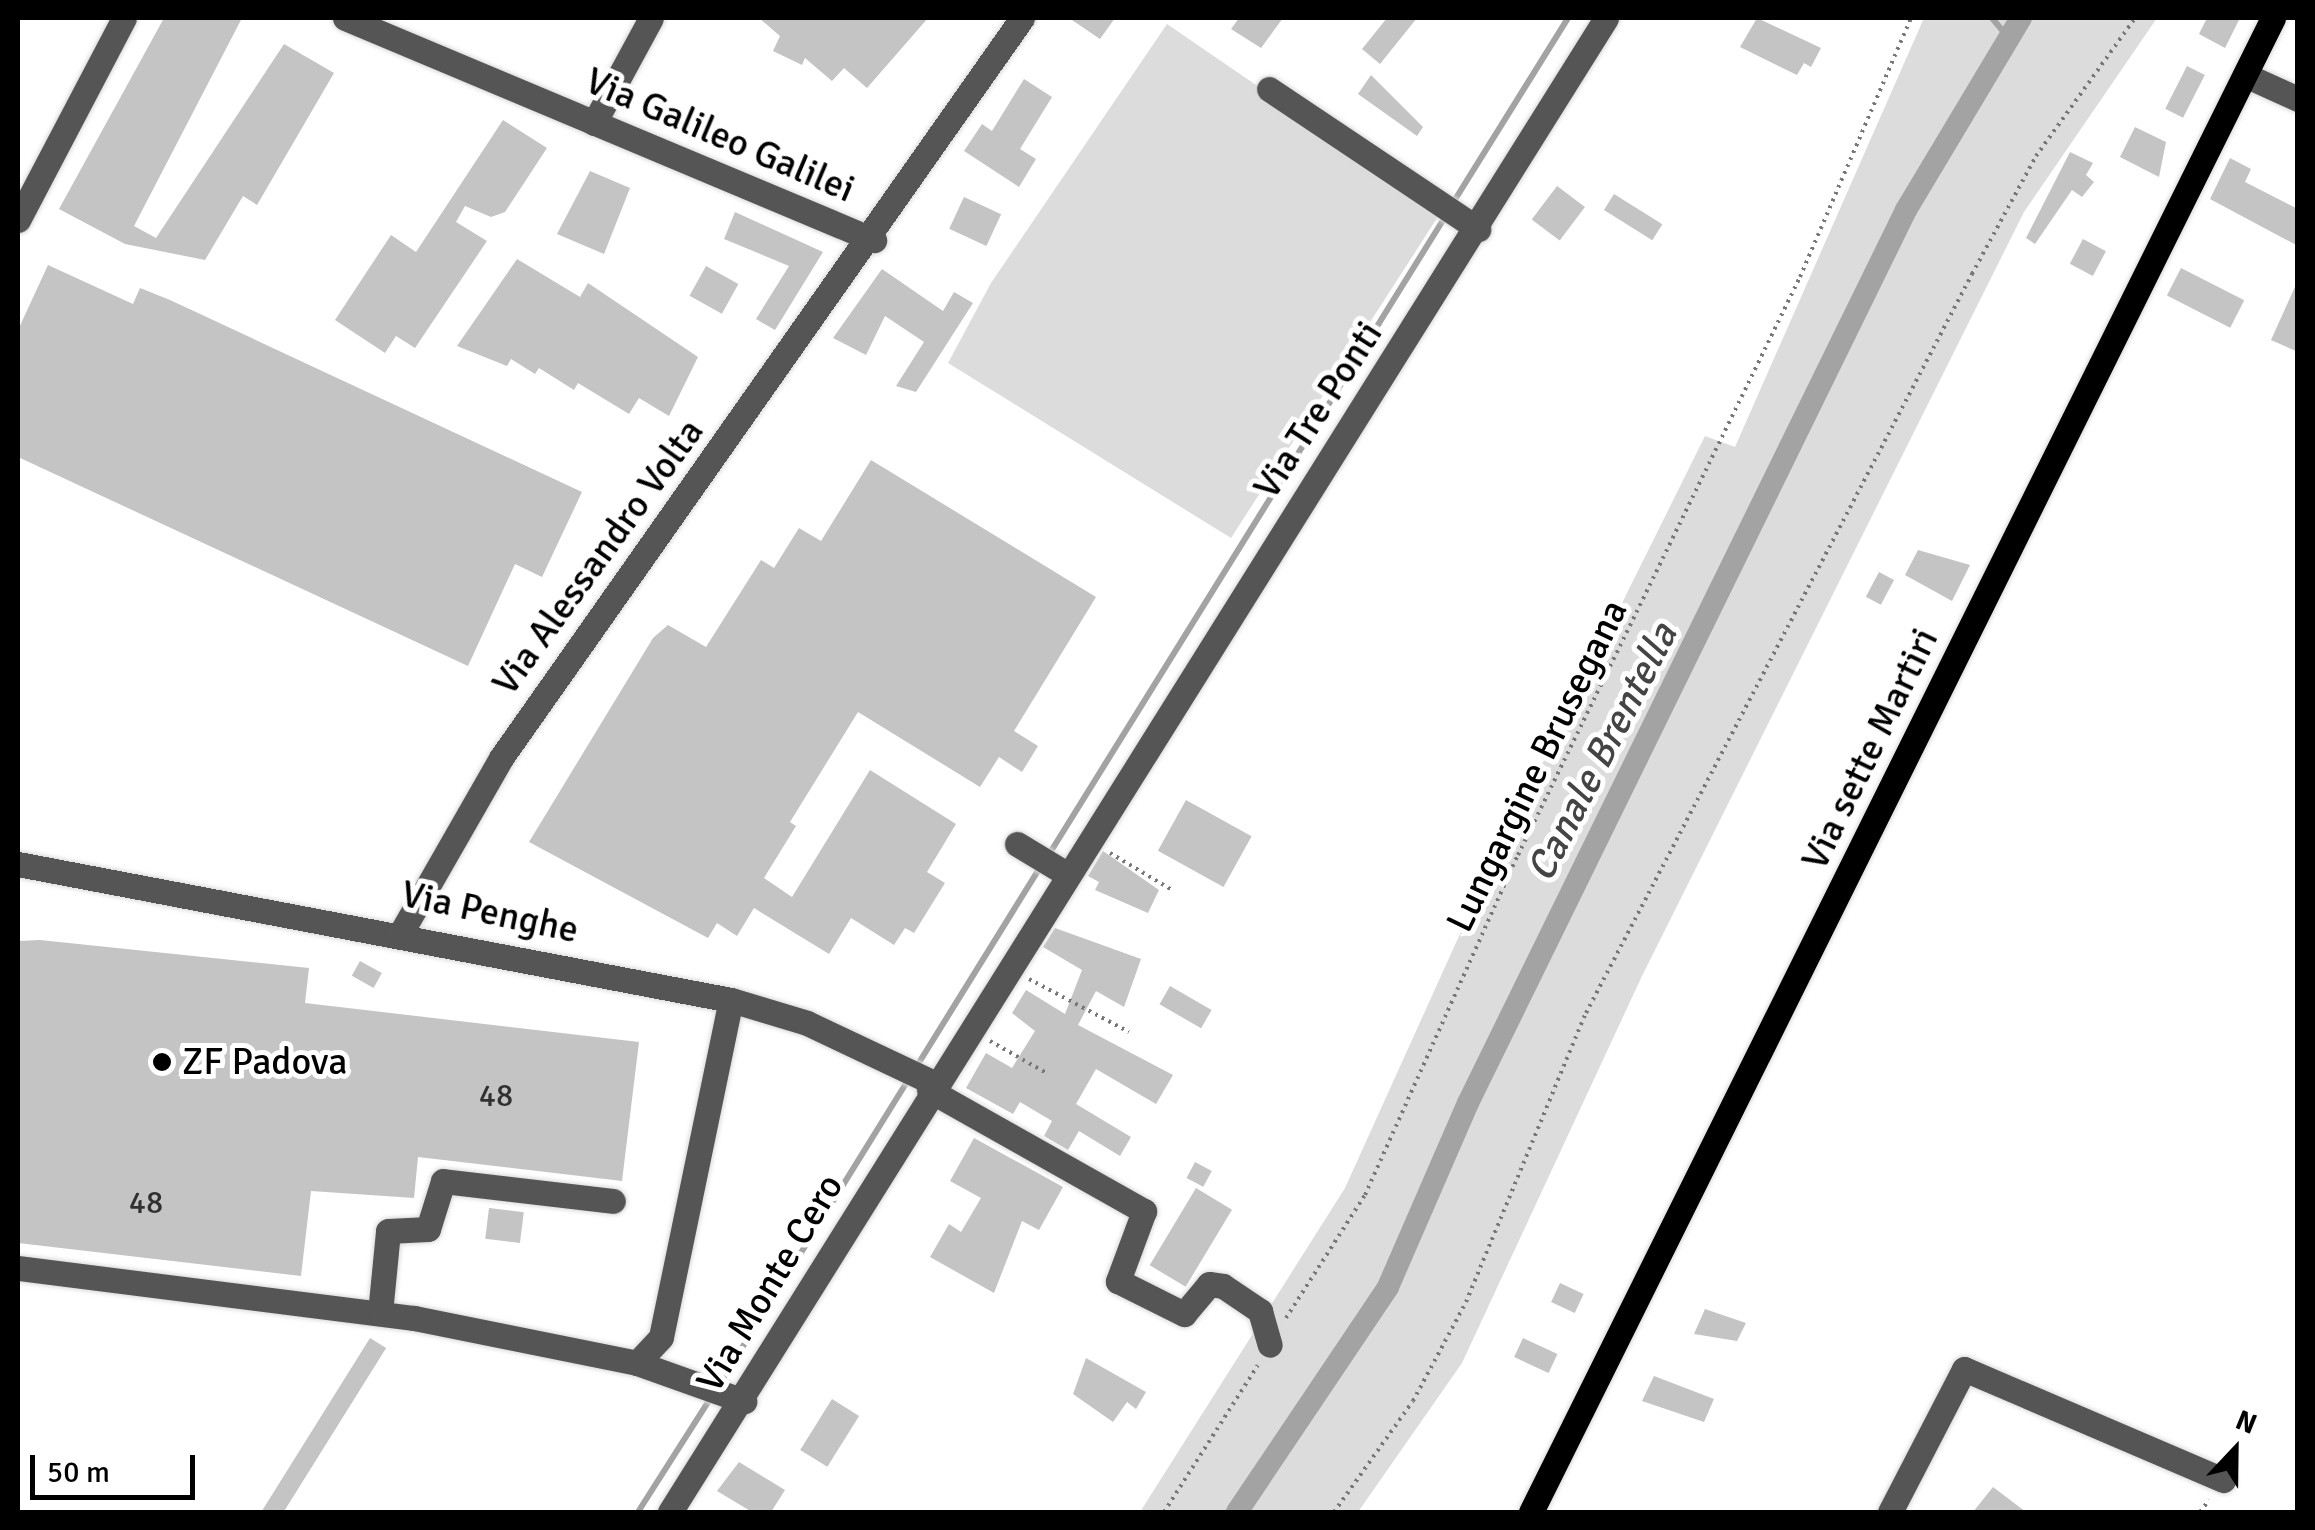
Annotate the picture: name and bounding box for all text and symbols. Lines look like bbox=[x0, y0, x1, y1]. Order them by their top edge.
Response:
street label: Via Galileo Galilei bbox=[579, 58, 861, 212]
street label: Via Tre Ponti bbox=[1244, 313, 1392, 507]
street label: Via Alessandro Volta bbox=[483, 410, 713, 704]
street label: Lungargine Brusegana bbox=[1437, 592, 1637, 940]
water label: Canale Brentella bbox=[1516, 615, 1688, 889]
street label: Via sette Martiri bbox=[1792, 621, 1948, 877]
street label: Via Penghe bbox=[397, 871, 583, 953]
place label: ZF Padova bbox=[182, 1039, 347, 1085]
marker: ZF Padova bbox=[151, 1051, 173, 1073]
house number: 48 bbox=[479, 1077, 513, 1115]
street label: Via Monte Cero bbox=[687, 1166, 853, 1400]
house number: 48 bbox=[129, 1184, 163, 1222]
north arrow bbox=[2185, 1400, 2285, 1500]
text: N bbox=[2231, 1403, 2262, 1442]
scale bar bbox=[35, 1435, 200, 1497]
text: 50 m bbox=[47, 1454, 110, 1491]

